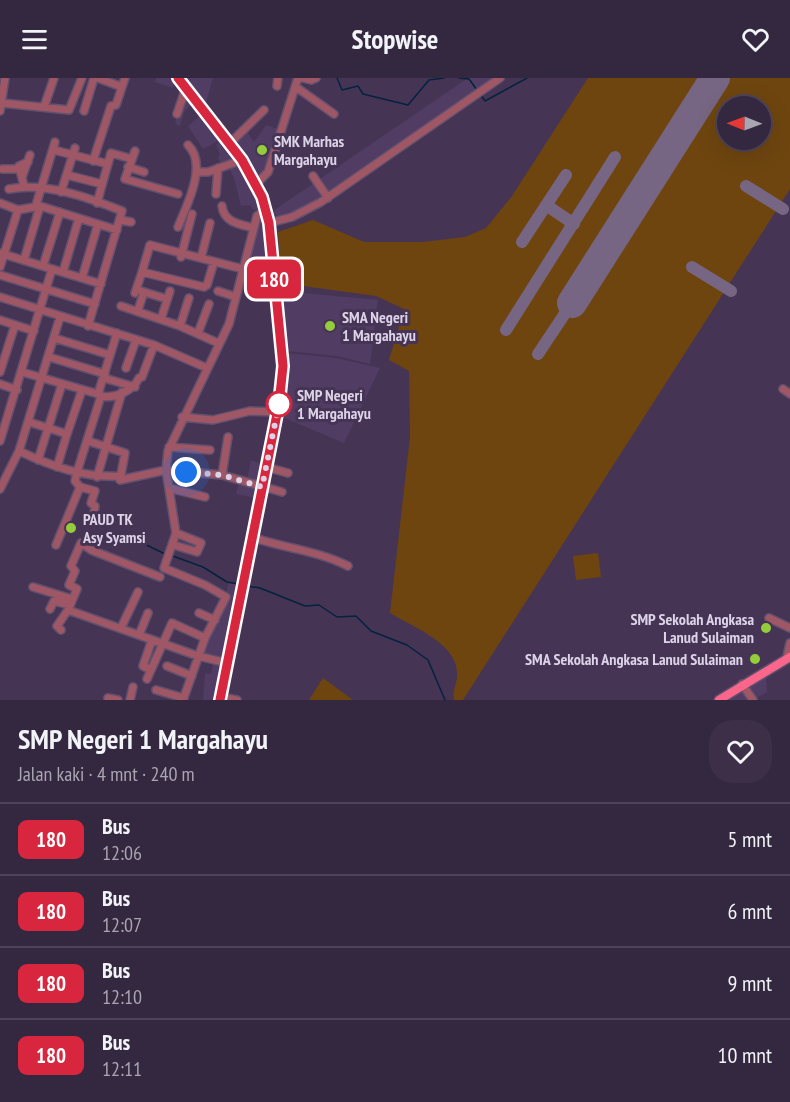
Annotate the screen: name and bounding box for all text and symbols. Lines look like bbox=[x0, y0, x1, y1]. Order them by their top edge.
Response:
text: Stopwise bbox=[352, 22, 438, 56]
icon: menu bbox=[18, 23, 51, 56]
icon: heart bbox=[739, 23, 772, 56]
north arrow bbox=[717, 96, 771, 150]
map controls bbox=[717, 96, 771, 150]
place label: SMK Marhas Margahayu bbox=[274, 131, 345, 169]
marker: SMK Marhas Margahayu bbox=[255, 143, 269, 157]
line badge: 180 bbox=[240, 260, 308, 298]
text: 180 bbox=[259, 266, 289, 293]
place label: SMA Negeri 1 Margahayu bbox=[342, 307, 416, 345]
marker: SMA Negeri 1 Margahayu bbox=[323, 319, 337, 333]
place label: SMP Negeri 1 Margahayu bbox=[297, 385, 371, 423]
marker: SMP Negeri 1 Margahayu bbox=[266, 391, 292, 417]
your location bbox=[171, 457, 201, 487]
place label: PAUD TK Asy Syamsi bbox=[82, 509, 146, 547]
marker: PAUD TK Asy Syamsi bbox=[64, 521, 78, 535]
place label: SMP Sekolah Angkasa Lanud Sulaiman bbox=[630, 609, 754, 647]
marker: SMP Sekolah Angkasa Lanud Sulaiman bbox=[759, 621, 773, 635]
place label: SMA Sekolah Angkasa Lanud Sulaiman bbox=[525, 649, 743, 669]
marker: SMA Sekolah Angkasa Lanud Sulaiman bbox=[748, 652, 762, 666]
text: SMP Negeri 1 Margahayu bbox=[18, 720, 268, 757]
button: heart bbox=[709, 720, 772, 783]
text: Jalan kaki · 4 mnt · 240 m bbox=[18, 761, 195, 787]
text: Bus bbox=[102, 812, 130, 840]
text: 5 mnt bbox=[727, 825, 772, 853]
text: 180 bbox=[36, 826, 66, 853]
text: 12:06 bbox=[102, 840, 142, 866]
text: Bus bbox=[102, 884, 130, 912]
text: 6 mnt bbox=[727, 897, 772, 925]
text: 180 bbox=[36, 898, 66, 925]
text: 12:07 bbox=[102, 912, 142, 938]
text: Bus bbox=[102, 956, 130, 984]
text: 9 mnt bbox=[727, 969, 772, 997]
text: 180 bbox=[36, 970, 66, 997]
text: 12:10 bbox=[102, 984, 142, 1010]
text: Bus bbox=[102, 1028, 130, 1056]
text: 10 mnt bbox=[718, 1041, 772, 1069]
text: 180 bbox=[36, 1042, 66, 1069]
text: 12:11 bbox=[102, 1056, 142, 1082]

